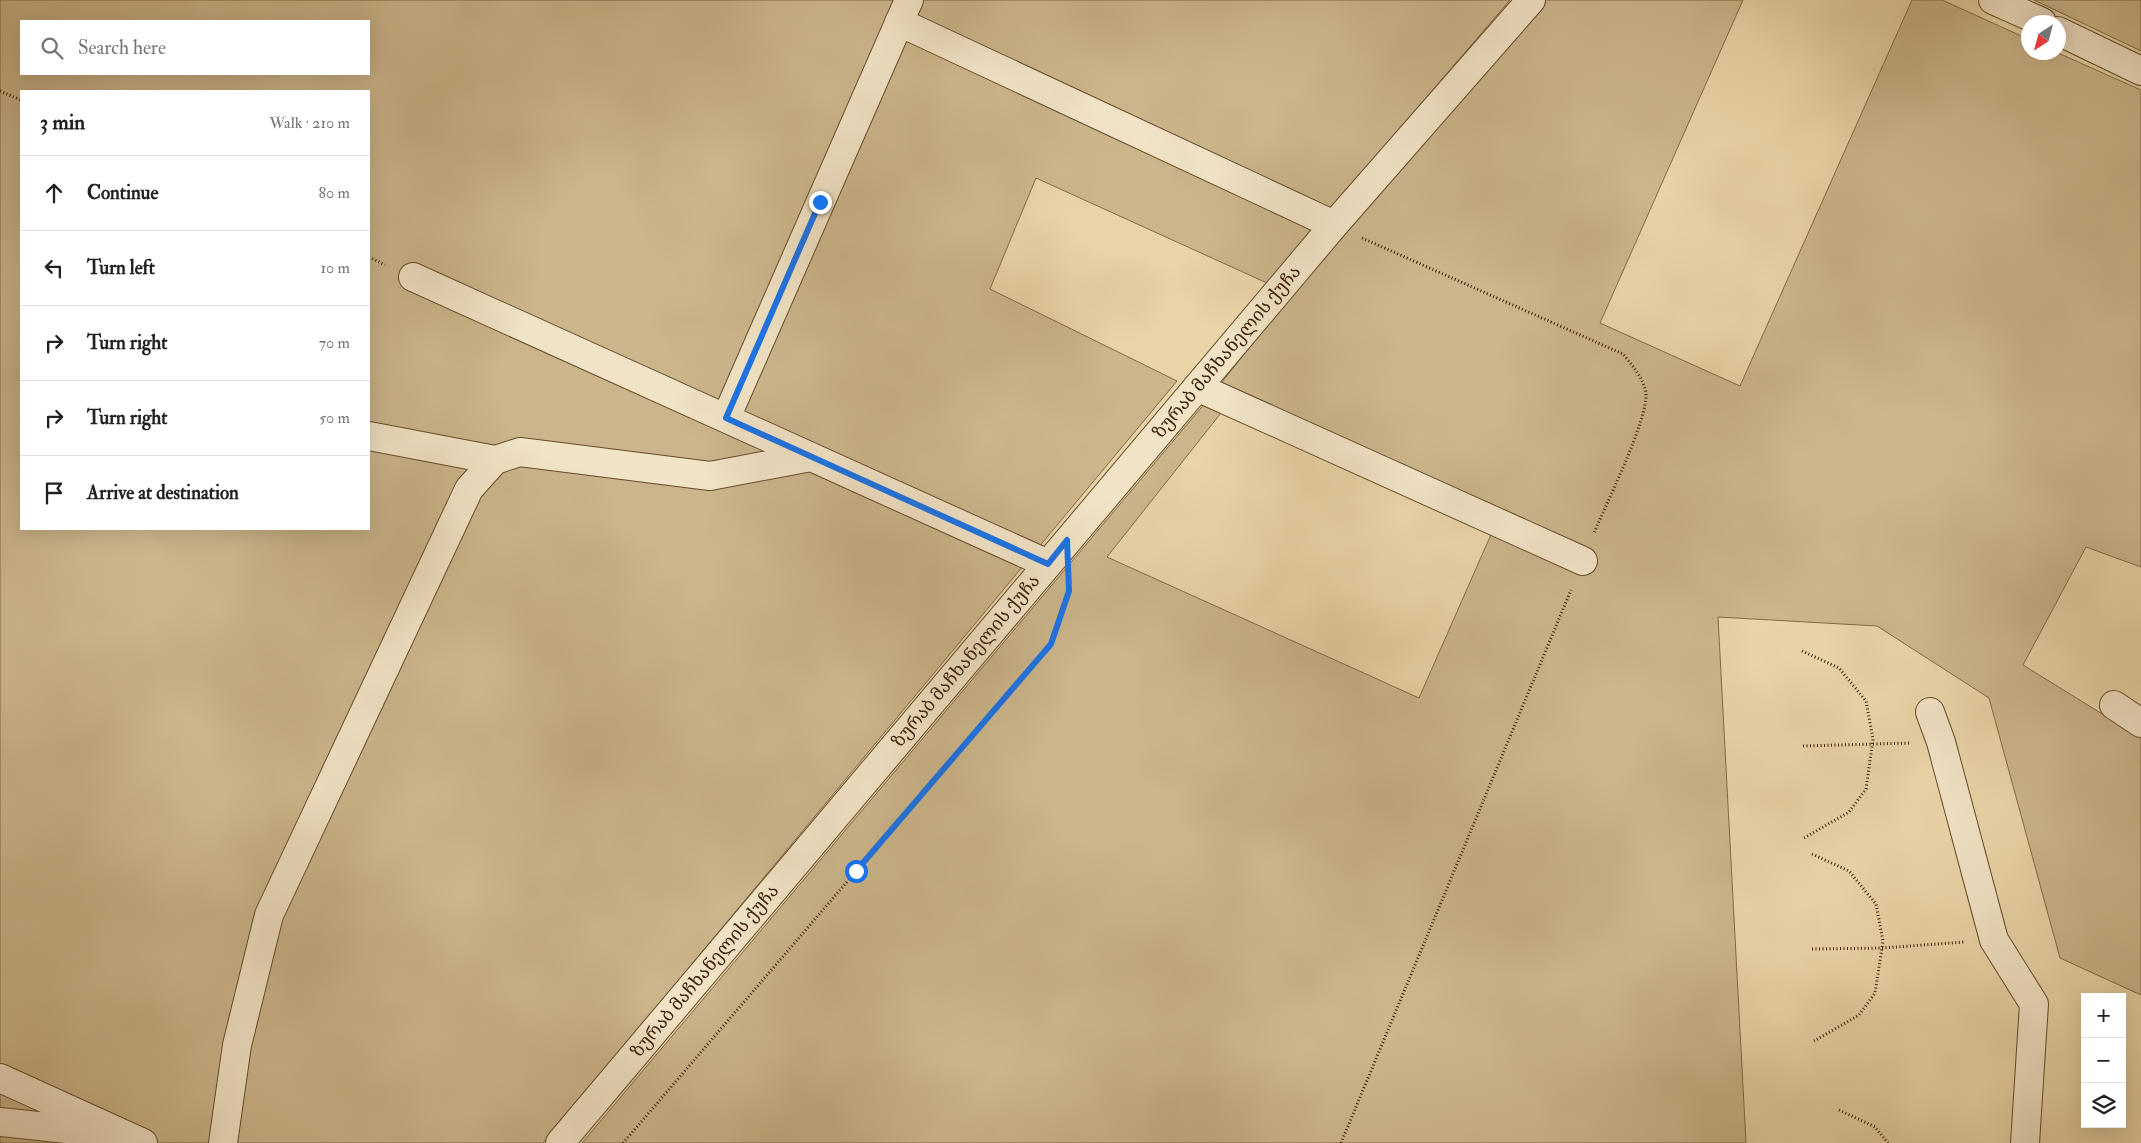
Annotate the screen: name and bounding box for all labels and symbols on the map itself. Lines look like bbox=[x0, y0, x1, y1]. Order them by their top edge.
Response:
north arrow bbox=[2021, 15, 2066, 60]
route end bbox=[809, 191, 832, 214]
street label: ზურაბ მაჩხანელის ქუჩა bbox=[1148, 261, 1306, 443]
street label: ზურაბ მაჩხანელის ქუჩა bbox=[887, 570, 1045, 752]
route start bbox=[845, 860, 868, 883]
street label: ზურაბ მაჩხანელის ქუჩა bbox=[626, 880, 784, 1062]

